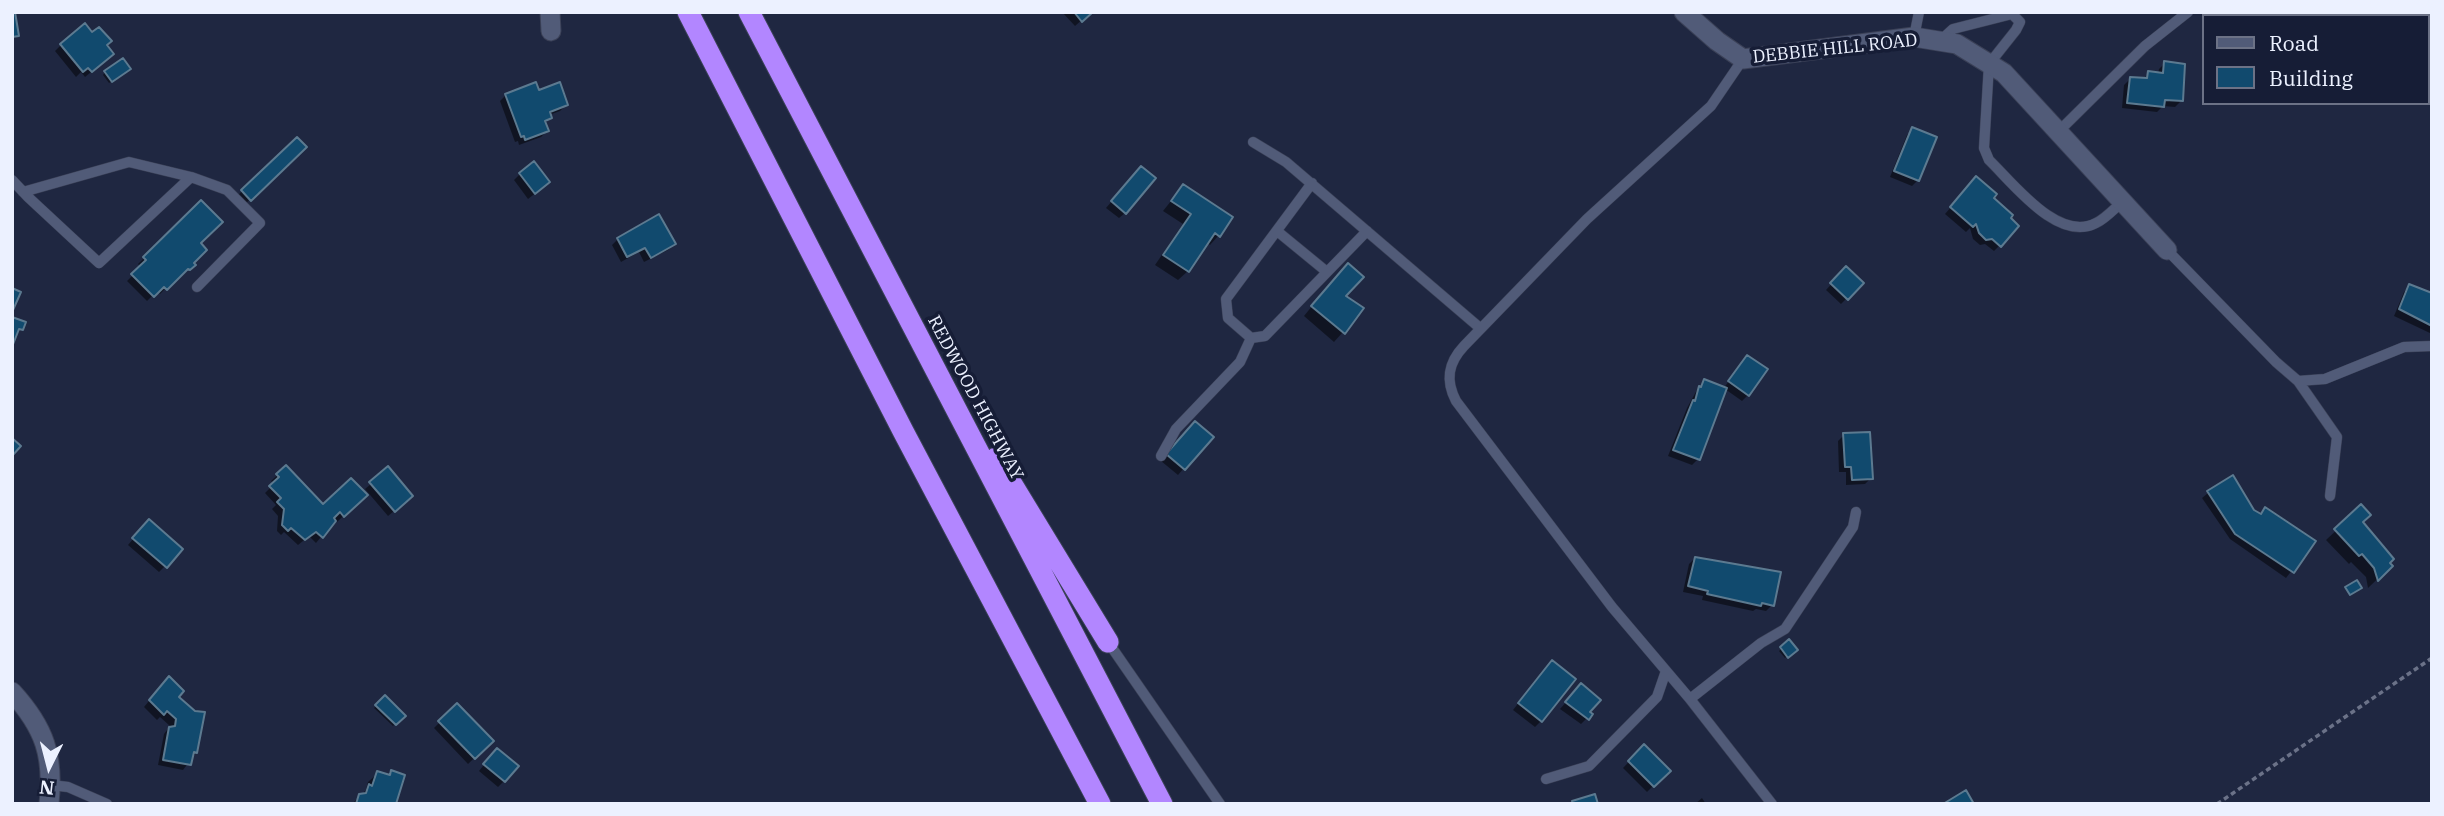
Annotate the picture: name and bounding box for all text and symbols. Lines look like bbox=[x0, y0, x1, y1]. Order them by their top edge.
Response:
legend bbox=[2202, 14, 2430, 105]
text: Road bbox=[2269, 29, 2319, 57]
street label: DEBBIE HILL ROAD bbox=[1751, 30, 1919, 68]
text: Building bbox=[2269, 64, 2353, 92]
street label: REDWOOD HIGHWAY bbox=[922, 312, 1028, 484]
north arrow bbox=[14, 732, 84, 802]
text: N bbox=[38, 775, 56, 801]

